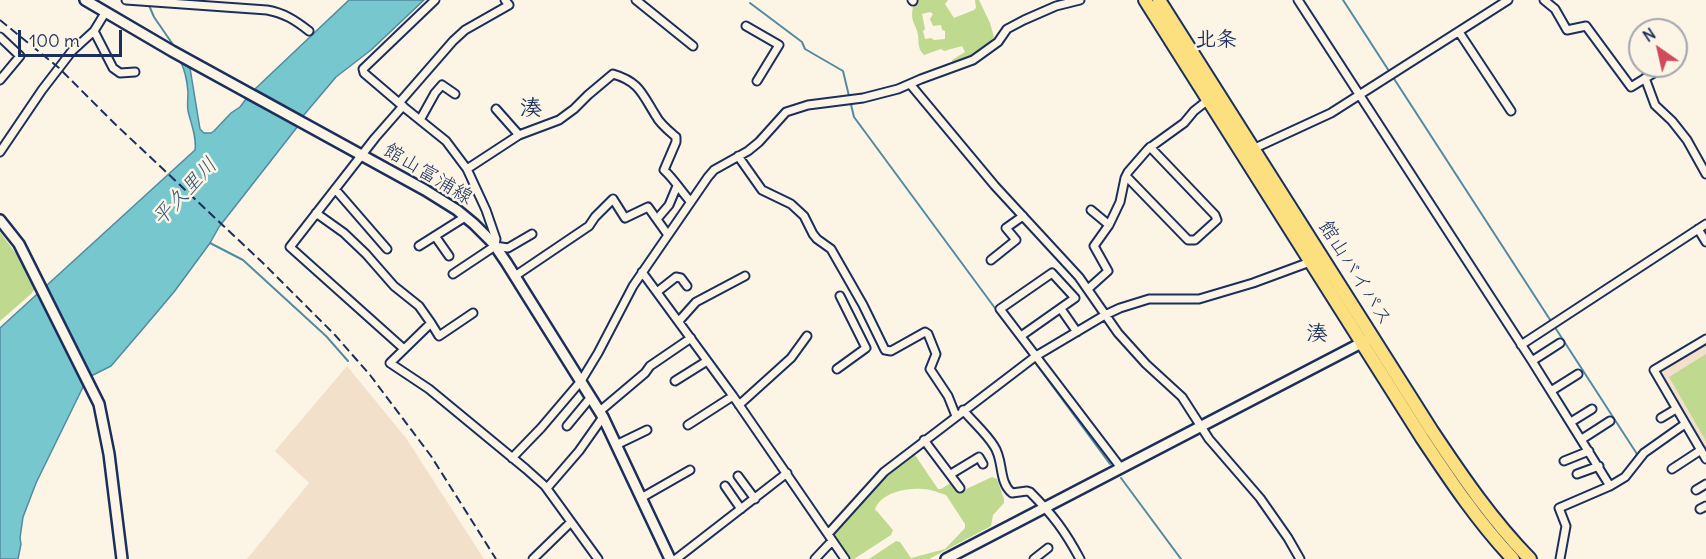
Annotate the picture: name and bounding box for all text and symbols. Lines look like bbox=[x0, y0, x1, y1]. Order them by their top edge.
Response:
scale bar bbox=[21, 18, 124, 56]
north arrow bbox=[1628, 18, 1688, 78]
text: N bbox=[1639, 23, 1659, 46]
district label: 北条 bbox=[1195, 27, 1237, 53]
text: 100 m bbox=[29, 29, 80, 52]
district label: 湊 bbox=[520, 96, 542, 122]
street label: 館山富浦線 bbox=[379, 138, 477, 210]
water label: 平久里川 bbox=[147, 153, 223, 231]
street label: 館山バイパス bbox=[1313, 216, 1397, 330]
district label: 湊 bbox=[1307, 321, 1327, 347]

